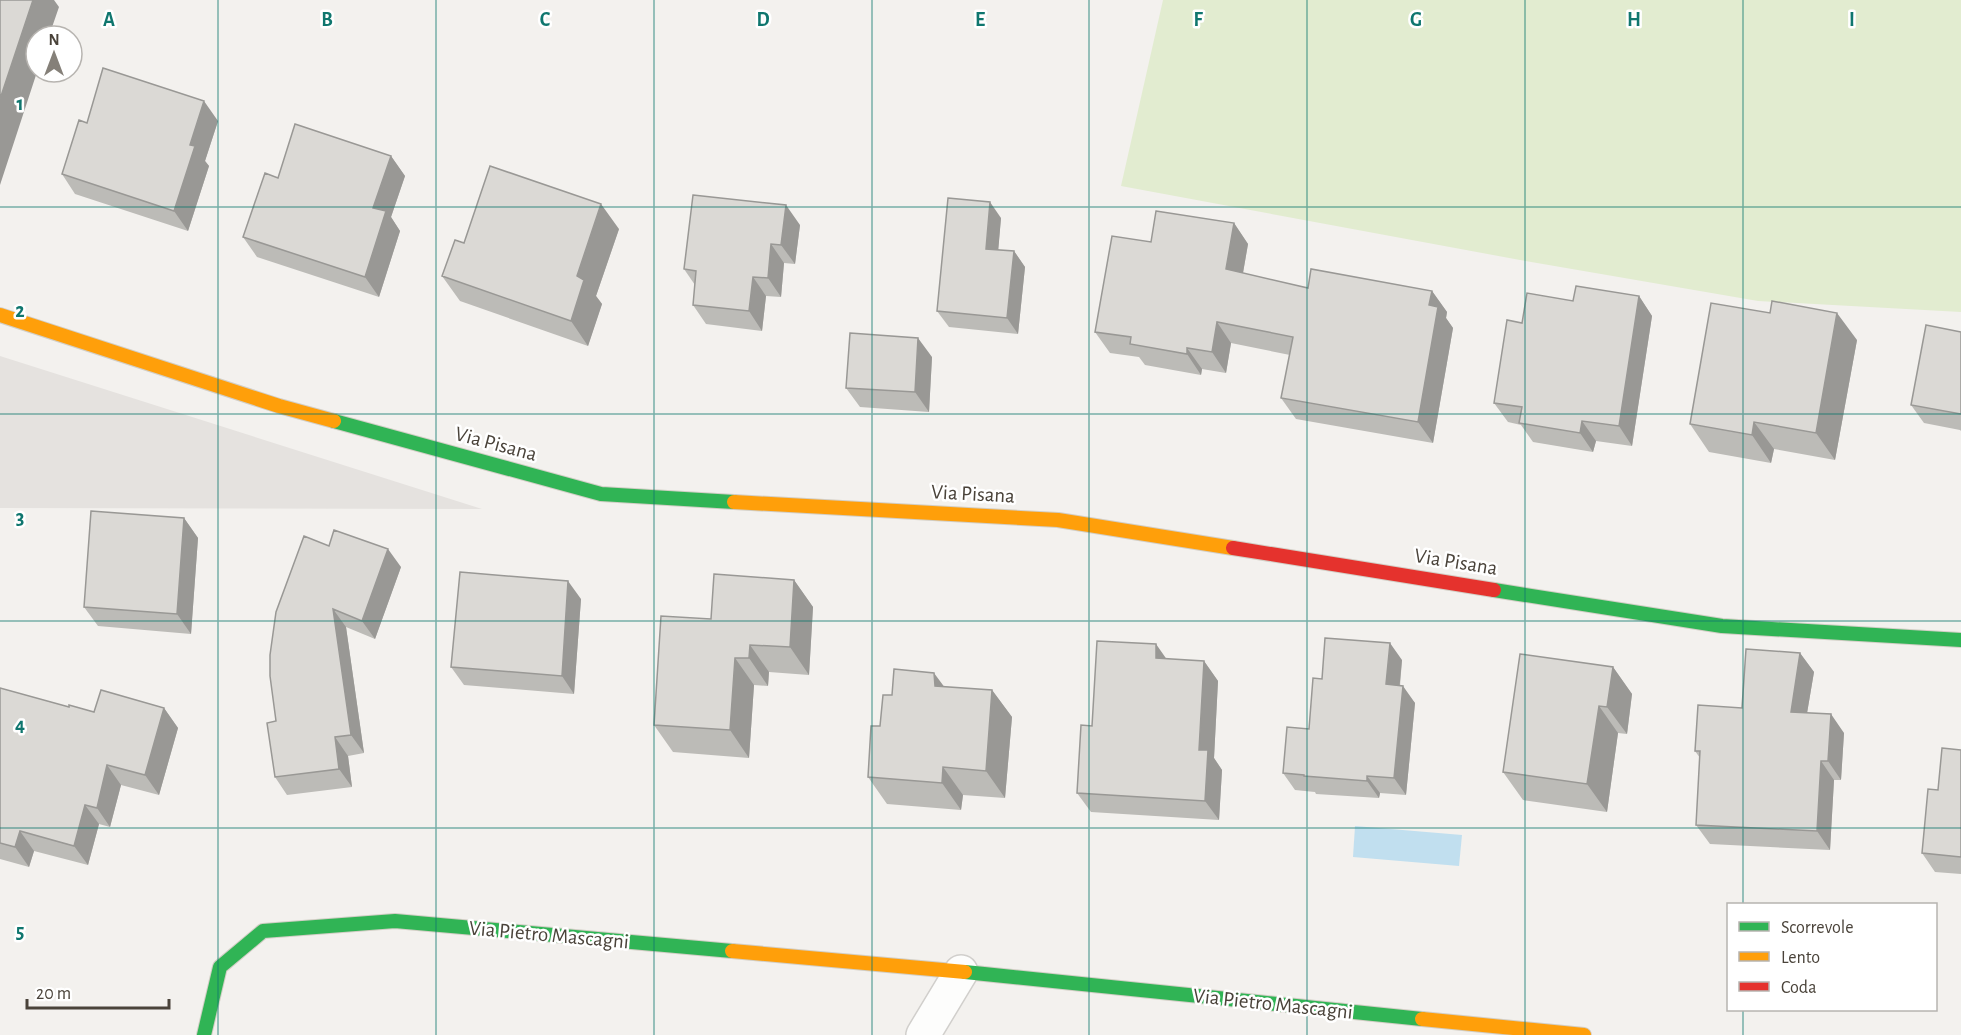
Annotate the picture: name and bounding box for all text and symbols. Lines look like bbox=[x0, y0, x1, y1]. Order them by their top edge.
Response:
text: A bbox=[103, 10, 115, 30]
text: B bbox=[321, 10, 333, 30]
text: C bbox=[540, 10, 551, 30]
text: D bbox=[756, 10, 770, 30]
text: E bbox=[975, 10, 985, 30]
text: F bbox=[1193, 10, 1203, 30]
text: G bbox=[1410, 10, 1422, 30]
text: H bbox=[1627, 10, 1641, 30]
text: I bbox=[1849, 10, 1855, 30]
north arrow bbox=[24, 24, 84, 84]
text: N bbox=[48, 32, 60, 48]
text: 1 bbox=[16, 94, 24, 114]
text: 2 bbox=[15, 301, 25, 321]
street label: Via Pisana bbox=[453, 423, 540, 465]
street label: Via Pisana bbox=[931, 481, 1016, 507]
text: 3 bbox=[16, 508, 24, 528]
street label: Via Pisana bbox=[1413, 545, 1499, 579]
text: 4 bbox=[15, 715, 25, 735]
legend bbox=[1727, 903, 1937, 1011]
street label: Via Pietro Mascagni bbox=[468, 918, 630, 952]
text: Scorrevole bbox=[1781, 919, 1854, 937]
text: 5 bbox=[16, 922, 24, 942]
text: Lento bbox=[1781, 949, 1820, 967]
scale bar bbox=[27, 972, 170, 1010]
text: Coda bbox=[1781, 979, 1816, 997]
text: 20 m bbox=[36, 985, 71, 1003]
street label: Via Pietro Mascagni bbox=[1192, 985, 1354, 1023]

